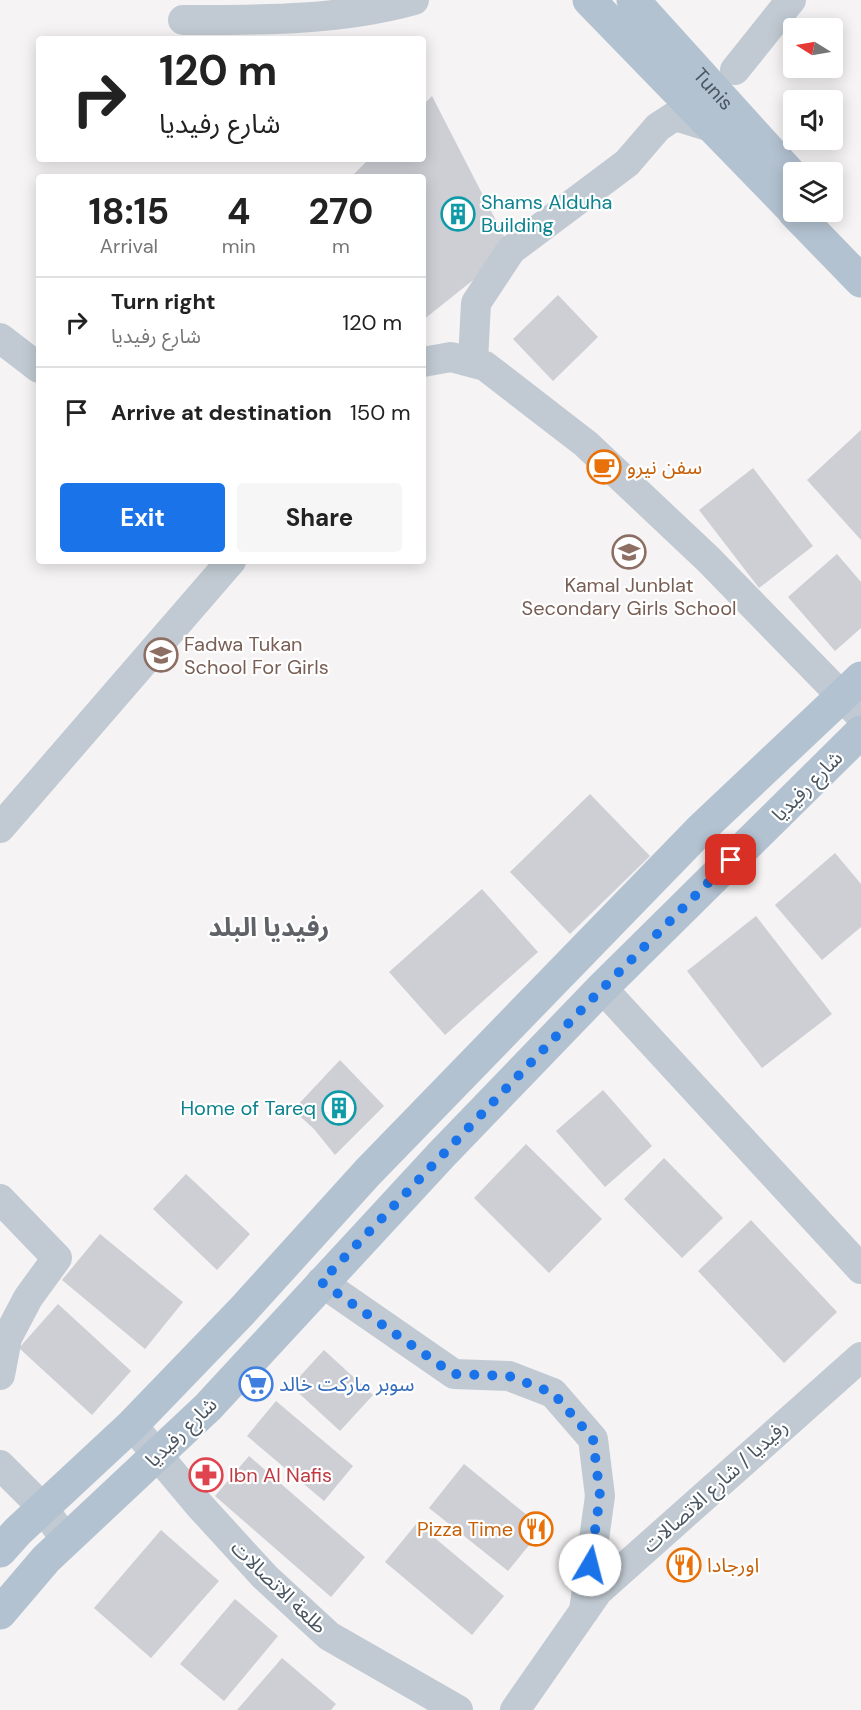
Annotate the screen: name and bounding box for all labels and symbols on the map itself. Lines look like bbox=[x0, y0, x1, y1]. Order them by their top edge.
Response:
north arrow bbox=[783, 18, 843, 78]
street label: Tunis bbox=[688, 62, 739, 116]
place label: Shams Alduha Building bbox=[481, 189, 612, 238]
building icon: Shams Alduha Building bbox=[440, 196, 476, 232]
cafe icon: سفن نيرو bbox=[586, 449, 622, 485]
place label: سفن نيرو bbox=[627, 454, 702, 480]
school or university icon: Kamal Junblat Secondary Girls School bbox=[611, 534, 647, 570]
place label: Kamal Junblat Secondary Girls School bbox=[522, 572, 736, 621]
place label: Fadwa Tukan School For Girls bbox=[184, 631, 329, 680]
school or university icon: Fadwa Tukan School For Girls bbox=[143, 637, 179, 673]
street label: شارع رفيديا bbox=[766, 745, 849, 828]
pin bbox=[705, 834, 756, 885]
district label: رفيديا البلد bbox=[209, 910, 329, 944]
building icon: Home of Tareq bbox=[321, 1090, 357, 1126]
place label: Home of Tareq bbox=[181, 1095, 316, 1121]
supermarket icon: سوبر مارکت خالد bbox=[238, 1366, 274, 1402]
place label: سوبر مارکت خالد bbox=[279, 1371, 414, 1397]
street label: شارع رفيديا bbox=[140, 1391, 224, 1474]
street label: رفيديا / شارع الاتصالات bbox=[637, 1414, 795, 1560]
pharmacy icon: Ibn Al Nafis bbox=[188, 1457, 224, 1493]
place label: Ibn Al Nafis bbox=[229, 1462, 332, 1488]
restaurant icon: Pizza Time bbox=[518, 1511, 554, 1547]
place label: Pizza Time bbox=[417, 1516, 513, 1542]
position arrow bbox=[558, 1533, 622, 1597]
street label: طلعة الاتصالات bbox=[225, 1535, 333, 1639]
restaurant icon: اورجادا bbox=[666, 1547, 702, 1583]
place label: اورجادا bbox=[707, 1552, 759, 1578]

